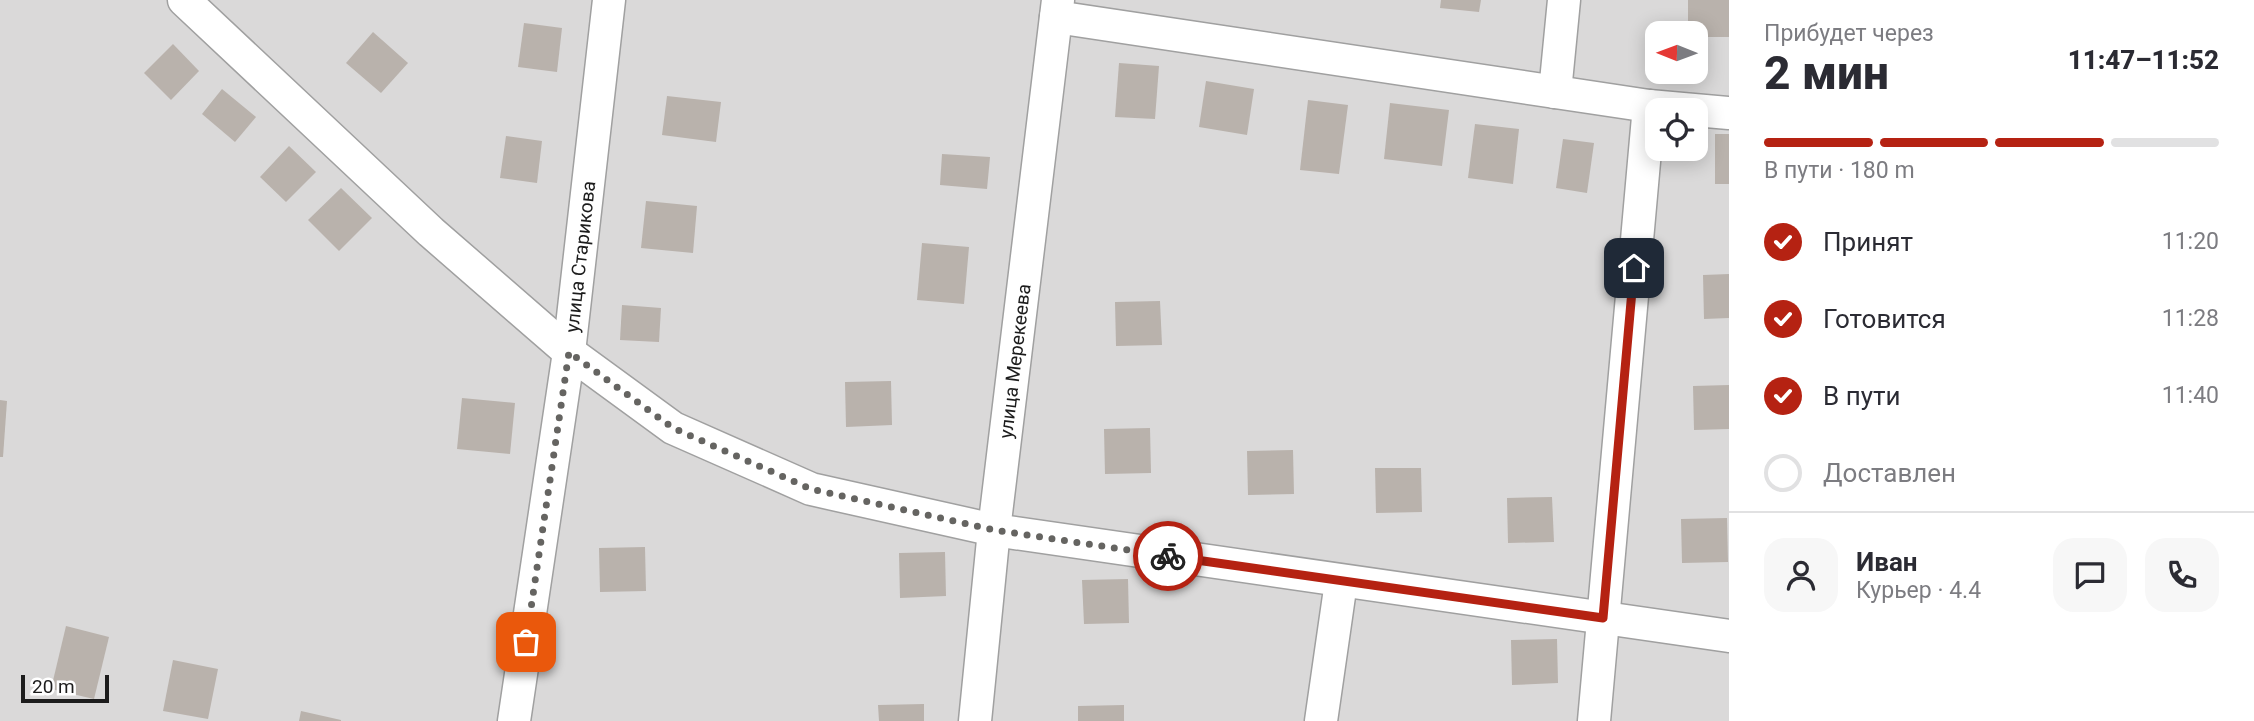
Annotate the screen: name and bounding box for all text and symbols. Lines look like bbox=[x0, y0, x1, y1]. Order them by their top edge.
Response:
text: Прибудет через bbox=[1764, 20, 1934, 47]
north arrow bbox=[1645, 21, 1708, 84]
map controls bbox=[1645, 21, 1708, 161]
text: 11:47–11:52 bbox=[2068, 45, 2219, 75]
text: 2 мин bbox=[1764, 46, 1889, 100]
button: locate bbox=[1645, 98, 1708, 161]
text: В пути · 180 m bbox=[1764, 157, 1915, 184]
street label: улица Старикова bbox=[560, 180, 600, 334]
icon: check bbox=[1764, 223, 1802, 261]
text: Принят bbox=[1823, 227, 1913, 257]
text: 11:20 bbox=[2162, 228, 2219, 255]
pin bbox=[1604, 238, 1664, 298]
icon: home bbox=[1615, 249, 1653, 287]
street label: улица Мерекеева bbox=[994, 283, 1036, 440]
icon: check bbox=[1764, 300, 1802, 338]
text: Готовится bbox=[1823, 304, 1946, 334]
text: 11:28 bbox=[2162, 305, 2219, 332]
icon: check bbox=[1764, 377, 1802, 415]
text: В пути bbox=[1823, 381, 1900, 411]
text: 11:40 bbox=[2162, 382, 2219, 409]
text: Доставлен bbox=[1823, 458, 1956, 488]
courier bbox=[1133, 521, 1203, 591]
icon: bike bbox=[1149, 537, 1187, 575]
button: person bbox=[1764, 538, 1838, 612]
button: chat bbox=[2053, 538, 2127, 612]
button: phone bbox=[2145, 538, 2219, 612]
text: Иван bbox=[1856, 547, 1918, 577]
text: Курьер · 4.4 bbox=[1856, 577, 1981, 604]
pin bbox=[496, 612, 556, 672]
icon: bag bbox=[507, 623, 545, 661]
scale bar bbox=[21, 672, 108, 704]
text: 20 m bbox=[32, 675, 75, 698]

